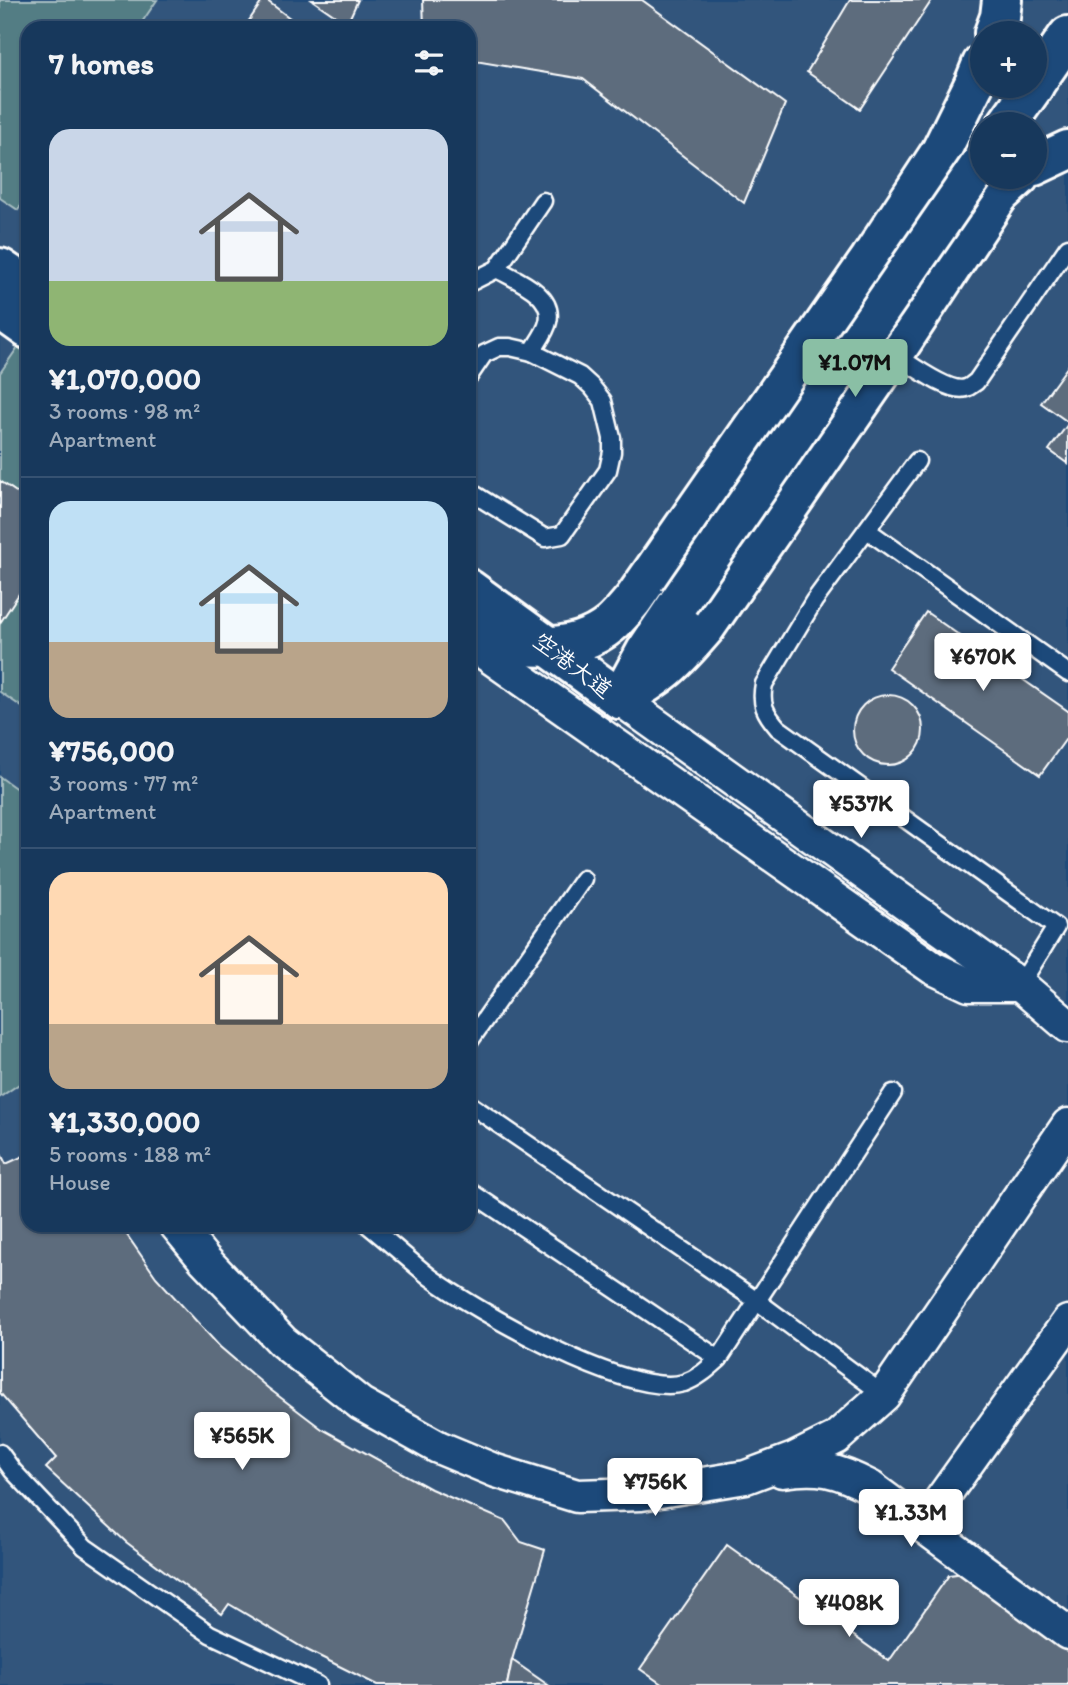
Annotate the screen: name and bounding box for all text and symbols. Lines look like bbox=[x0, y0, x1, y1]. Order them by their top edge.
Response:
map controls bbox=[970, 21, 1047, 189]
button: + bbox=[970, 21, 1047, 98]
icon: filters bbox=[410, 44, 448, 82]
text: 7 homes bbox=[49, 45, 154, 82]
button: − bbox=[970, 112, 1047, 189]
icon: home bbox=[186, 174, 312, 300]
pin: ¥1.07M bbox=[798, 340, 912, 399]
text: ¥1.07M bbox=[819, 348, 891, 376]
text: ¥1,070,000 bbox=[49, 360, 201, 397]
text: 3 rooms · 98 m² bbox=[49, 397, 200, 425]
text: Apartment bbox=[49, 425, 156, 453]
icon: home bbox=[186, 546, 312, 672]
street label: 空港大道 bbox=[528, 626, 618, 704]
pin: ¥670K bbox=[934, 634, 1032, 693]
text: ¥670K bbox=[950, 642, 1016, 670]
text: ¥756,000 bbox=[49, 732, 175, 769]
text: 3 rooms · 77 m² bbox=[49, 769, 199, 797]
pin: ¥537K bbox=[812, 780, 910, 840]
text: ¥537K bbox=[829, 789, 893, 817]
text: Apartment bbox=[49, 797, 156, 825]
icon: home bbox=[186, 917, 312, 1043]
text: ¥1,330,000 bbox=[49, 1103, 201, 1140]
text: 5 rooms · 188 m² bbox=[49, 1140, 211, 1168]
text: House bbox=[49, 1168, 111, 1196]
pin: ¥565K bbox=[193, 1412, 291, 1472]
text: ¥565K bbox=[210, 1421, 274, 1449]
pin: ¥756K bbox=[606, 1458, 704, 1518]
text: ¥756K bbox=[623, 1467, 687, 1495]
pin: ¥1.33M bbox=[854, 1490, 968, 1549]
text: ¥1.33M bbox=[875, 1498, 947, 1526]
pin: ¥408K bbox=[800, 1580, 898, 1639]
text: ¥408K bbox=[815, 1588, 883, 1616]

